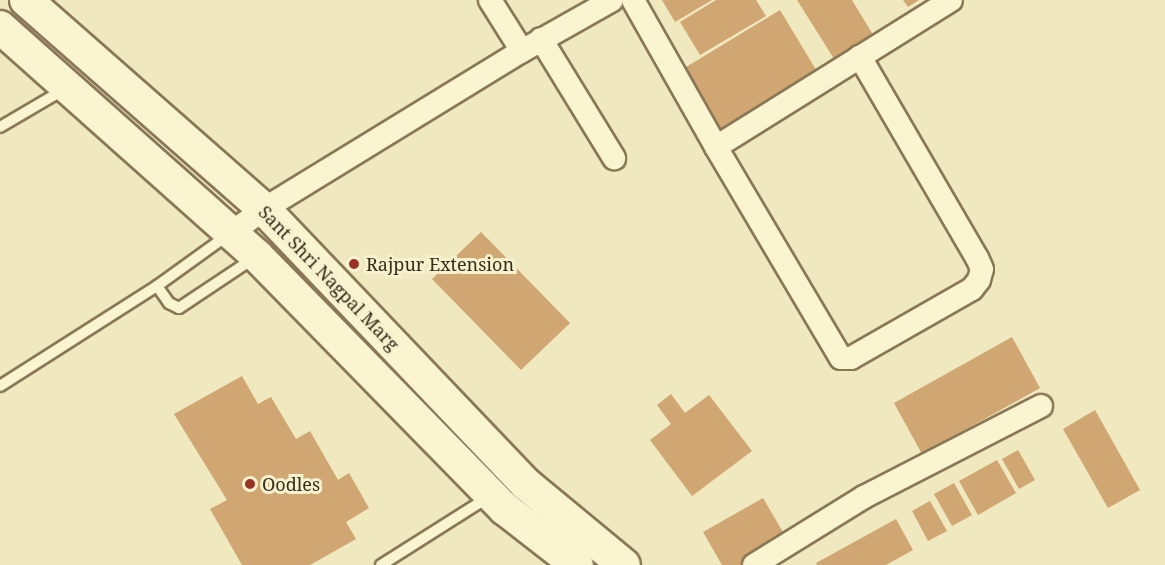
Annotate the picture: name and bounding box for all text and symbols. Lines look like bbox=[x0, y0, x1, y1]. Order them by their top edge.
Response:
street label: Sant Shri Nagpal Marg bbox=[254, 201, 404, 355]
place label: Rajpur Extension bbox=[366, 253, 514, 275]
marker: Rajpur Extension bbox=[347, 257, 361, 271]
place label: Oodles bbox=[262, 473, 320, 495]
marker: Oodles bbox=[243, 477, 257, 491]

